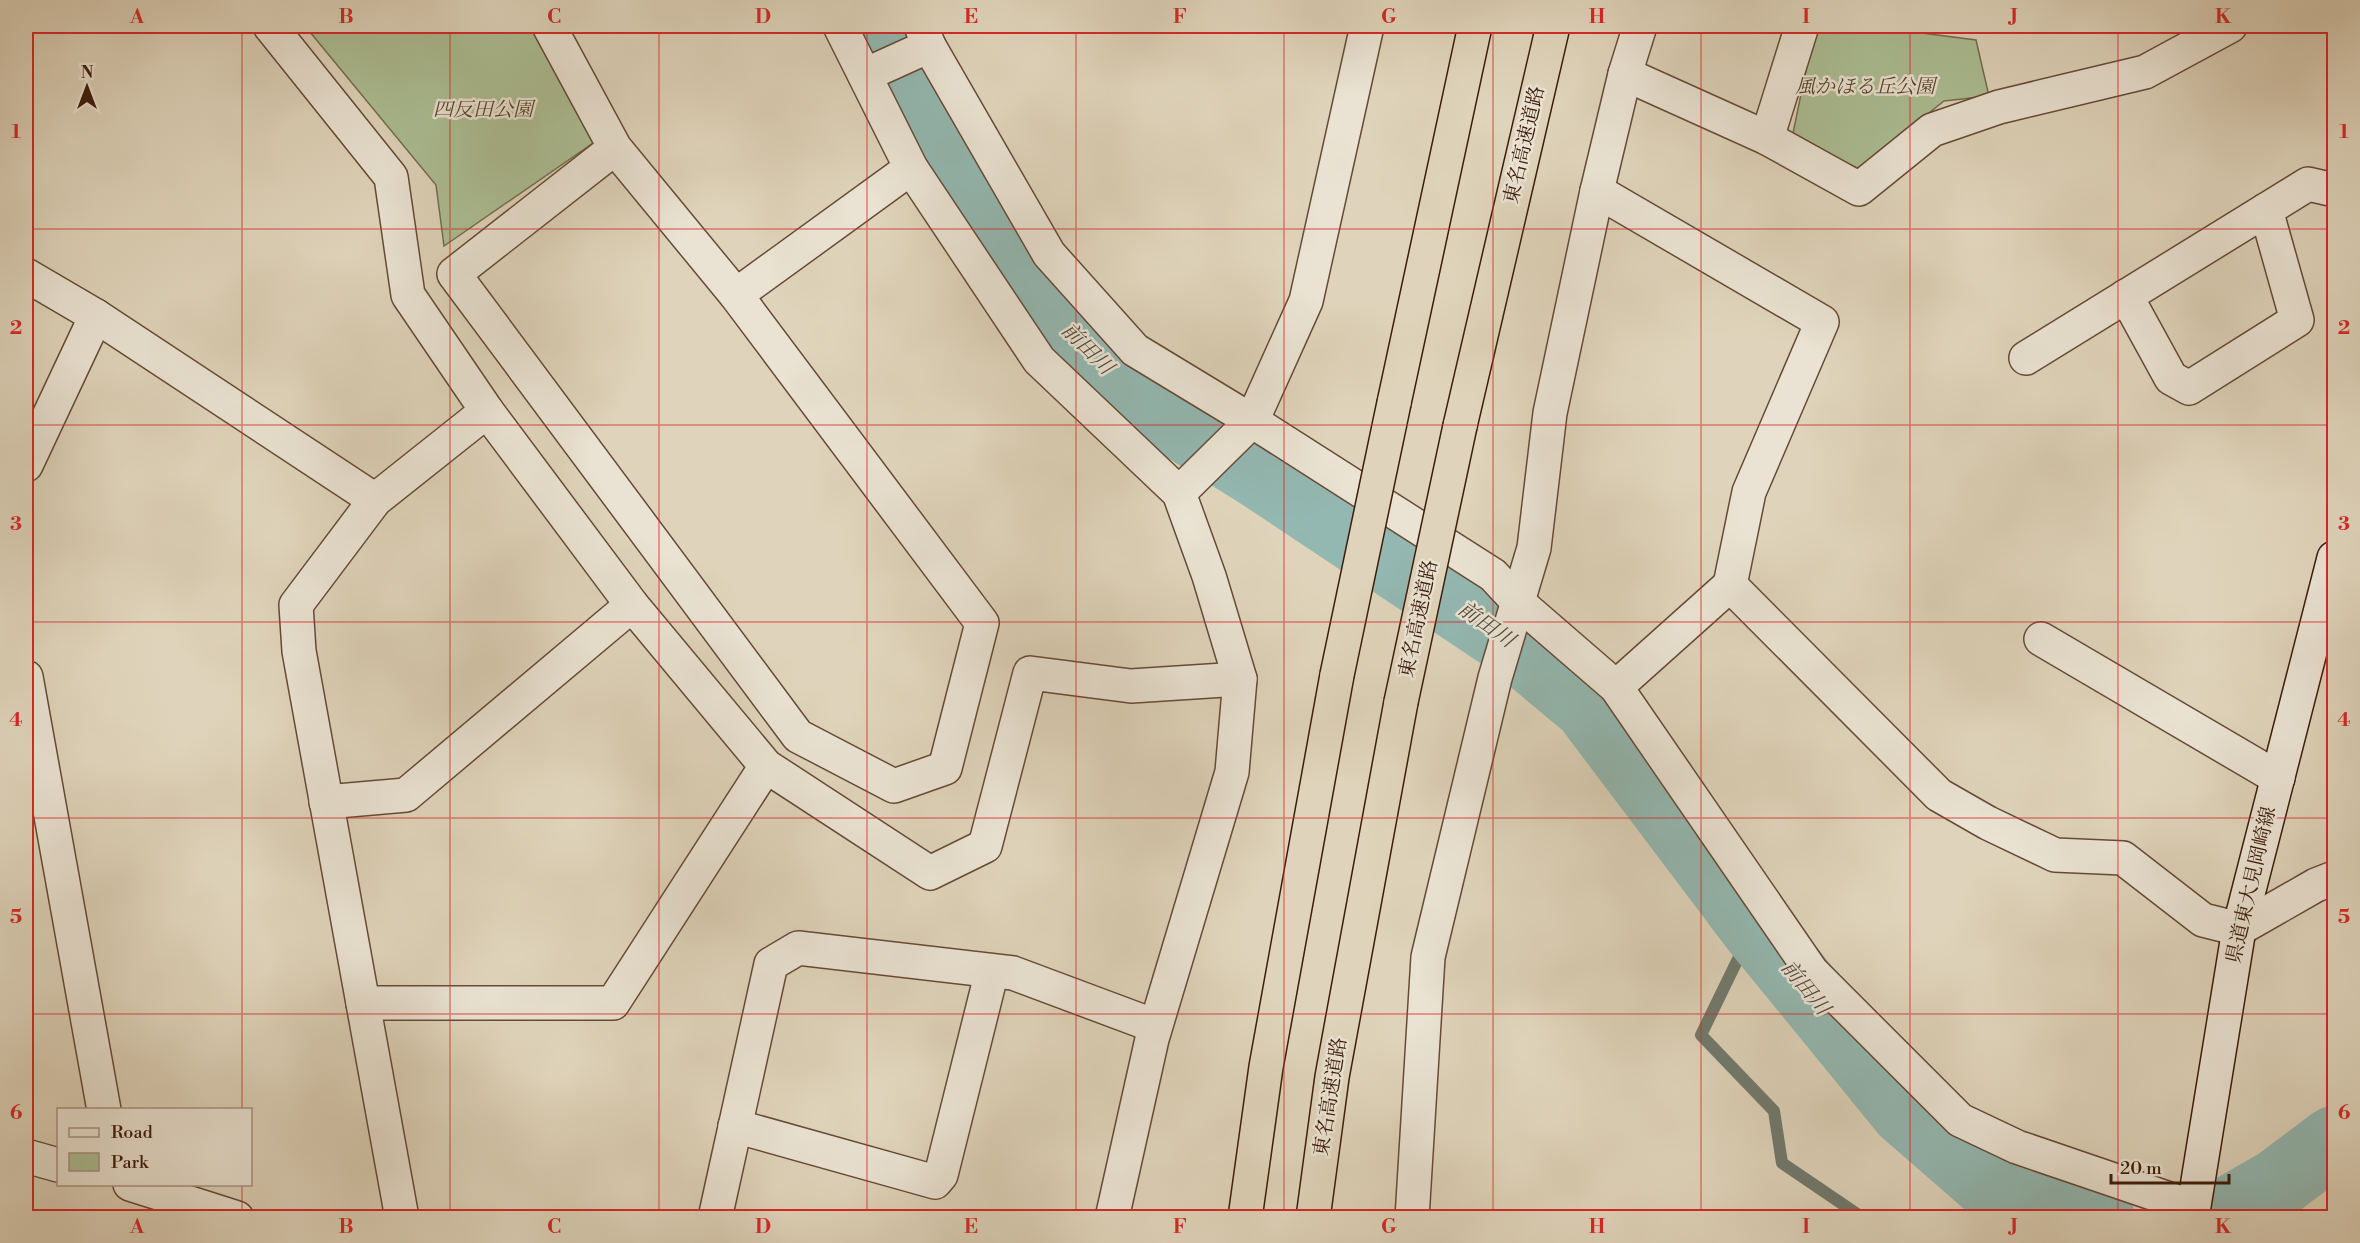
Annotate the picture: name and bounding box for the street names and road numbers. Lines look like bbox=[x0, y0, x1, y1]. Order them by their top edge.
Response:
street label: 東名高速道路 bbox=[1499, 84, 1551, 206]
street label: 東名高速道路 bbox=[1394, 558, 1444, 680]
street label: 県道東大見岡崎線 bbox=[2222, 804, 2282, 966]
street label: 東名高速道路 bbox=[1309, 1036, 1353, 1158]

